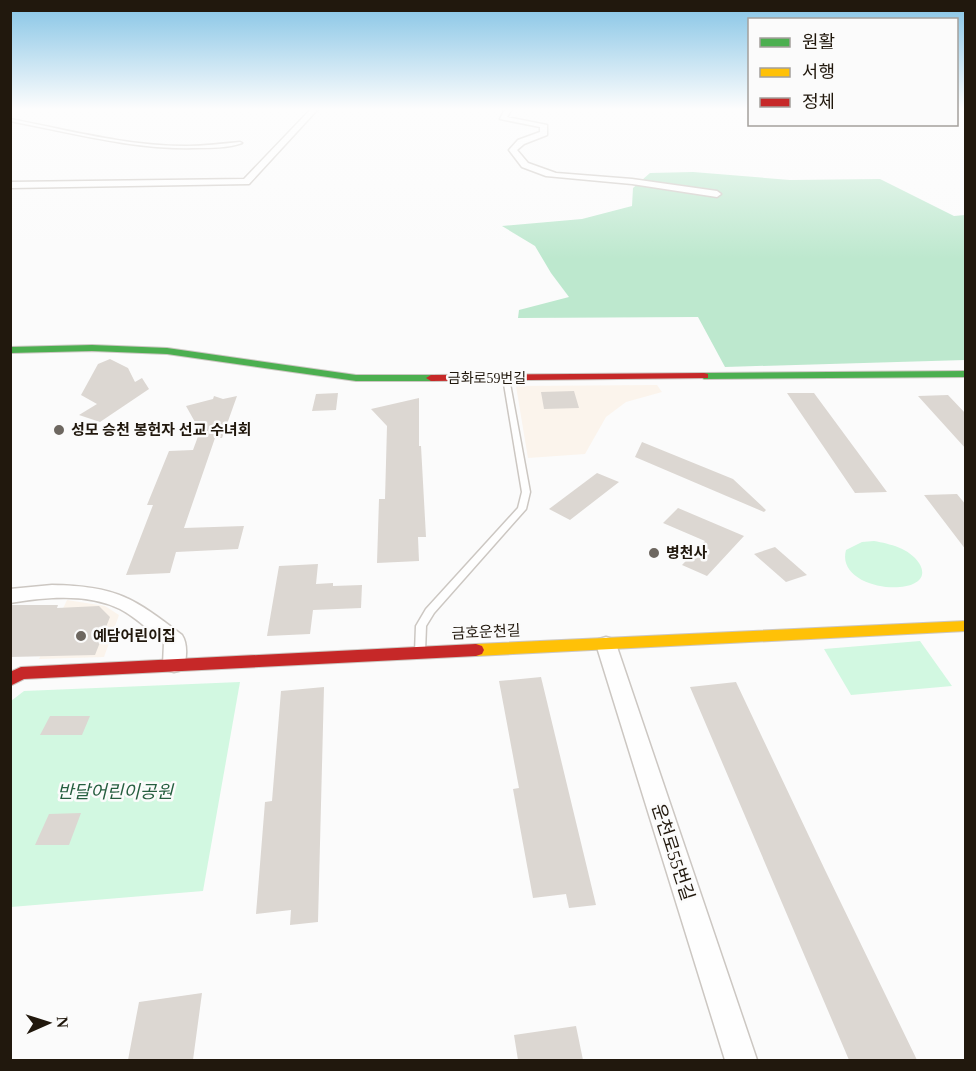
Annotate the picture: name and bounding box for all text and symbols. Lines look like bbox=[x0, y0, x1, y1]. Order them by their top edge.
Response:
legend bbox=[748, 18, 958, 126]
text: 원활 bbox=[802, 32, 835, 52]
text: 서행 bbox=[802, 62, 835, 82]
text: 정체 bbox=[802, 92, 835, 112]
street label: 금화로59번길 bbox=[448, 371, 526, 386]
place label: 성모 승천 봉헌자 선교 수녀회 bbox=[71, 421, 252, 438]
marker: 성모 승천 봉헌자 선교 수녀회 bbox=[52, 423, 66, 437]
place label: 병천사 bbox=[666, 544, 708, 561]
marker: 병천사 bbox=[647, 546, 661, 560]
street label: 금호운천길 bbox=[451, 621, 521, 642]
place label: 예담어린이집 bbox=[93, 628, 176, 644]
marker: 예담어린이집 bbox=[74, 629, 88, 643]
park label: 반달어린이공원 bbox=[57, 782, 174, 802]
street label: 운천로55번길 bbox=[648, 801, 698, 903]
north arrow bbox=[18, 993, 78, 1053]
text: N bbox=[54, 1016, 71, 1029]

